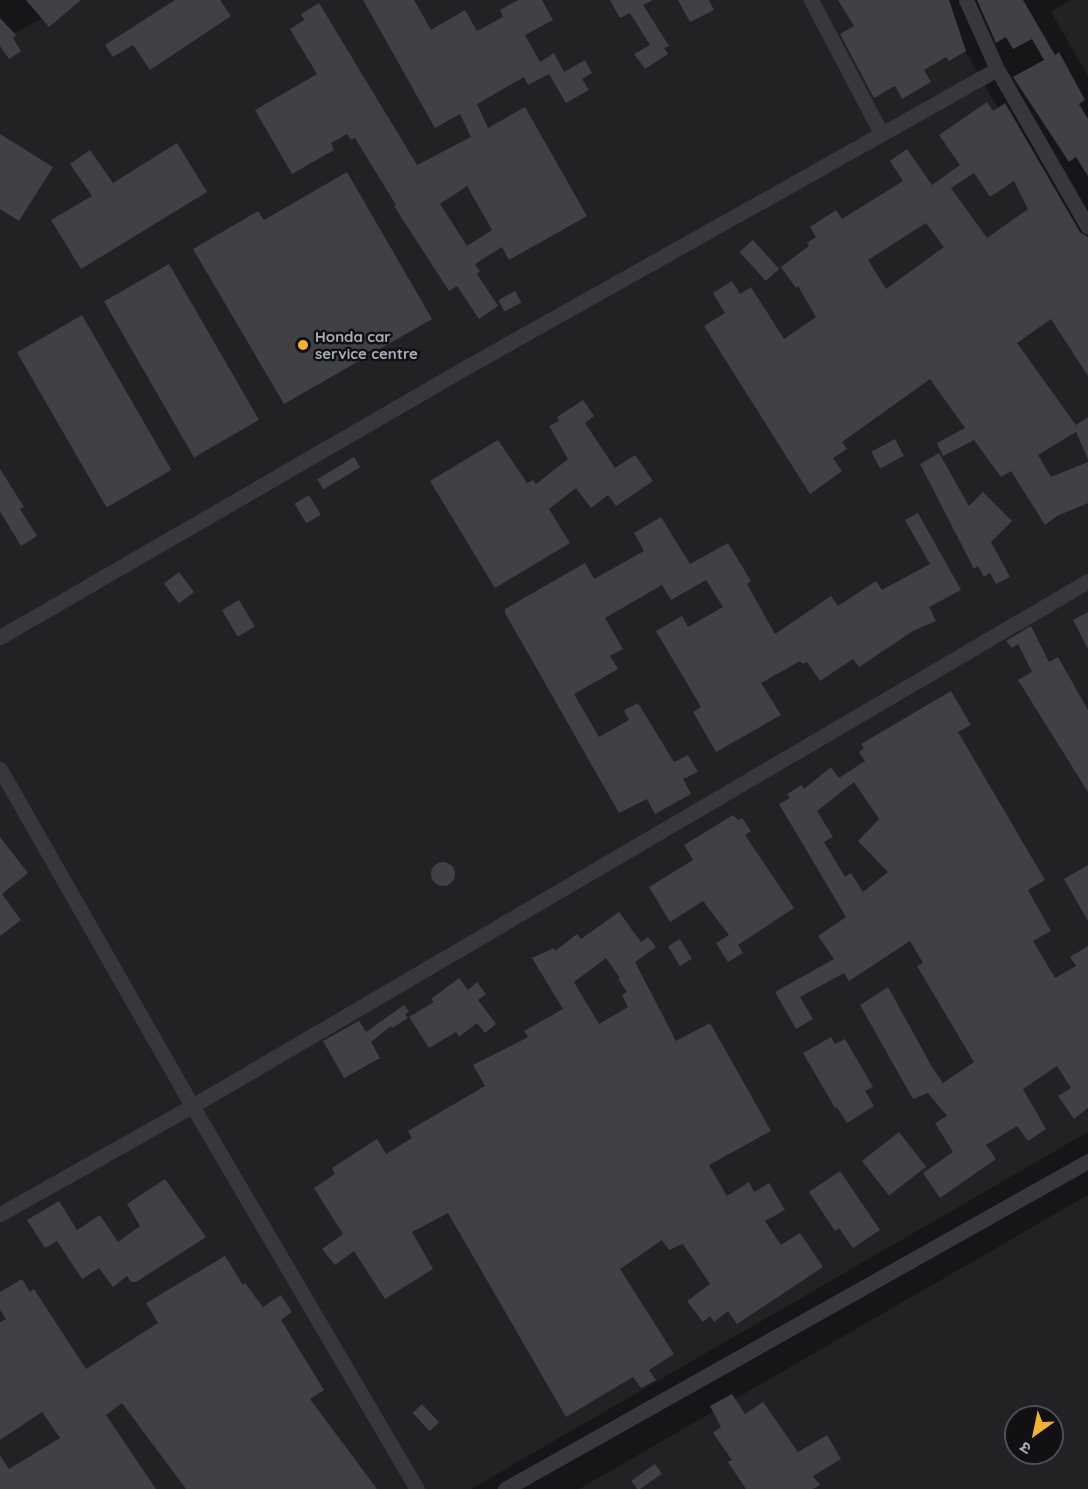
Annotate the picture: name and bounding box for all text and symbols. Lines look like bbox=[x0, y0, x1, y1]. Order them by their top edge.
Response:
place label: Honda car service centre bbox=[315, 327, 418, 362]
marker: Honda car service centre bbox=[296, 338, 310, 352]
north arrow bbox=[1004, 1405, 1064, 1465]
text: उ bbox=[1016, 1437, 1035, 1459]

